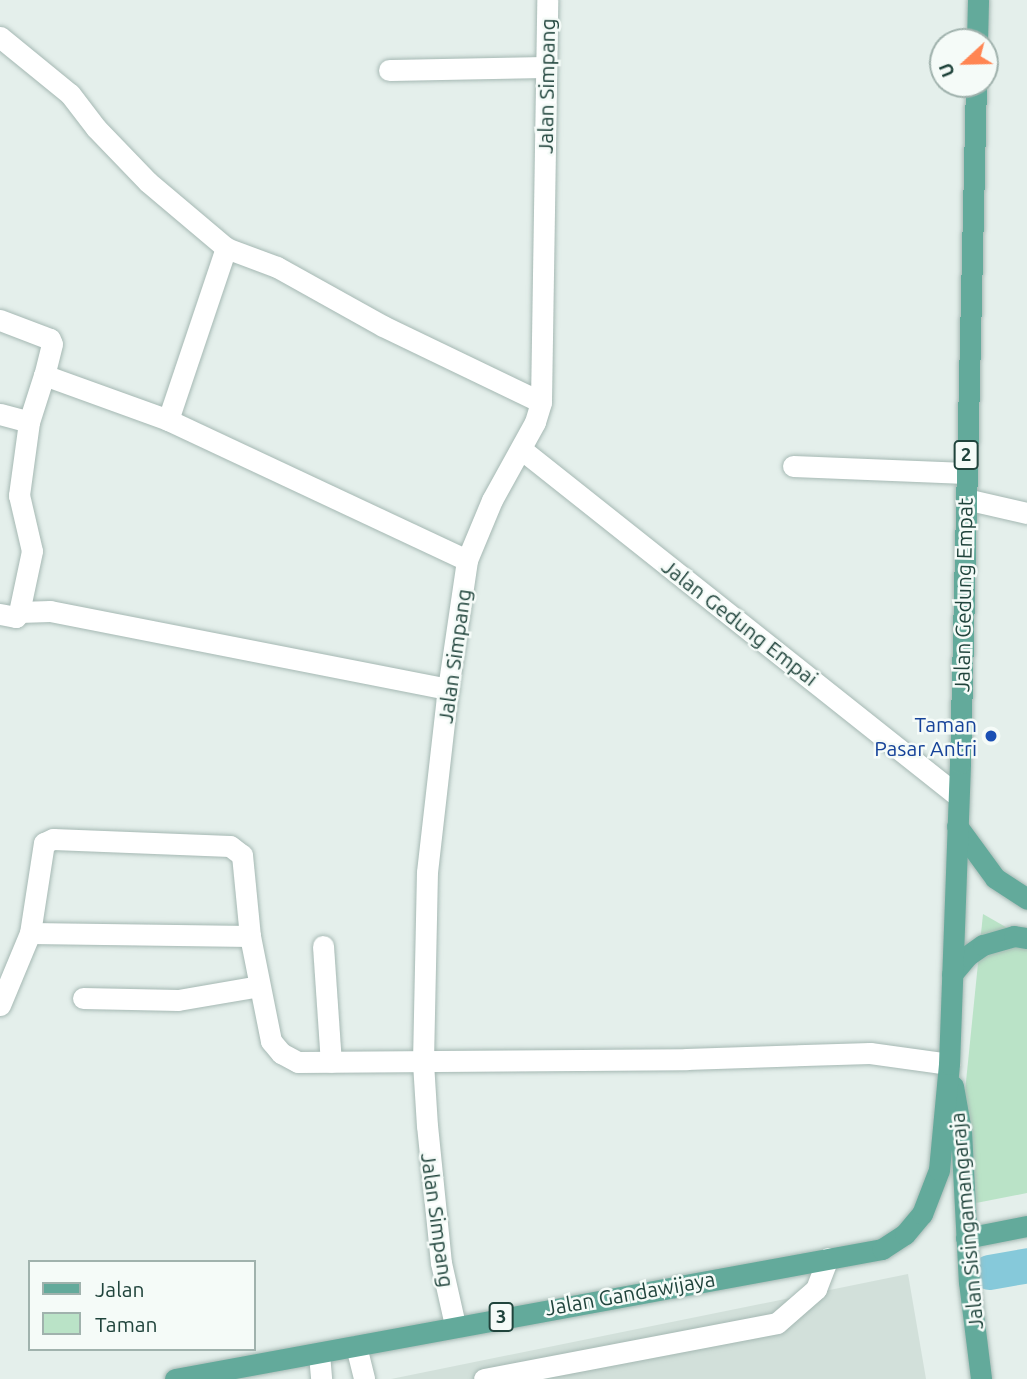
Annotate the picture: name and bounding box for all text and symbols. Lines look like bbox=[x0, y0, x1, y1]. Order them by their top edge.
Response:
street label: Jalan Simpang bbox=[532, 18, 560, 154]
north arrow bbox=[929, 28, 999, 98]
text: U bbox=[934, 60, 959, 80]
road number: 2 bbox=[952, 440, 980, 470]
street label: Jalan Gedung Empat bbox=[949, 498, 977, 692]
street label: Jalan Gedung Empai bbox=[657, 553, 823, 691]
street label: Jalan Simpang bbox=[432, 587, 476, 725]
place label: Taman Pasar Antri bbox=[874, 711, 977, 761]
marker: Taman Pasar Antri bbox=[983, 728, 999, 744]
street label: Jalan Sisingamangaraja bbox=[944, 1111, 988, 1331]
street label: Jalan Simpang bbox=[416, 1151, 460, 1289]
legend bbox=[28, 1260, 256, 1351]
street label: Jalan Gandawijaya bbox=[543, 1266, 717, 1320]
text: Jalan bbox=[95, 1277, 144, 1301]
road number: 3 bbox=[487, 1302, 515, 1332]
text: Taman bbox=[95, 1312, 158, 1336]

